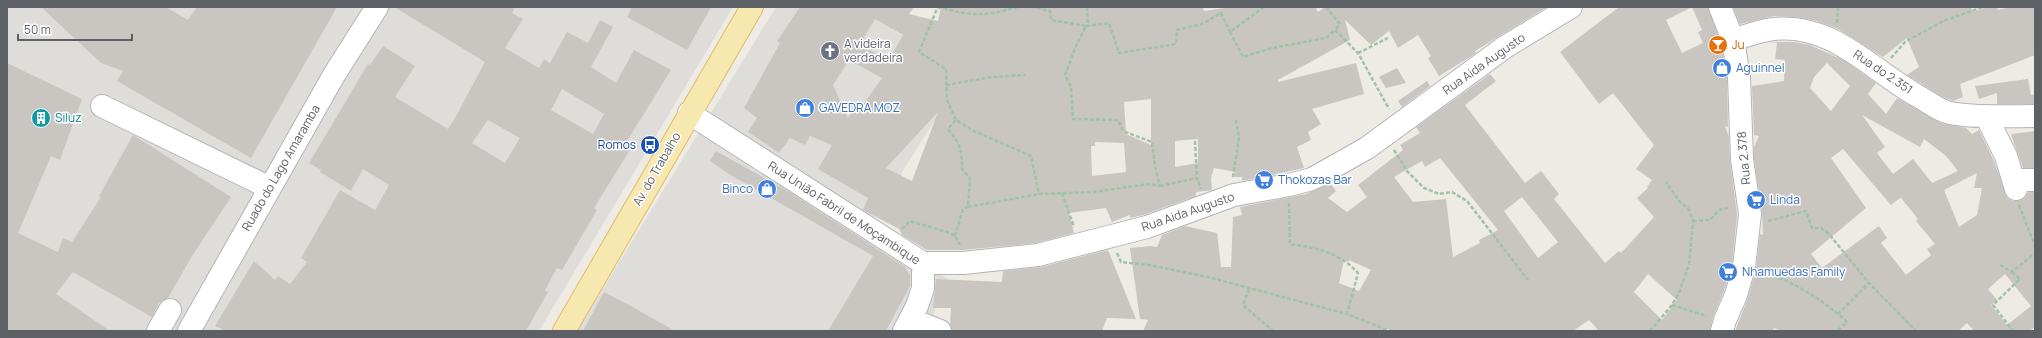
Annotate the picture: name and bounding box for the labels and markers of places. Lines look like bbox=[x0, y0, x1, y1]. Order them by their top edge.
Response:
bar icon: Ju bbox=[1707, 34, 1729, 56]
place label: A videira verdadeira bbox=[844, 35, 903, 66]
place label: Ju bbox=[1732, 36, 1745, 53]
church icon: A videira verdadeira bbox=[819, 40, 841, 62]
shop icon: Aguinnel bbox=[1711, 57, 1733, 79]
place label: Aguinnel bbox=[1736, 59, 1785, 76]
shop icon: GAVEDRA MOZ bbox=[794, 97, 816, 119]
place label: GAVEDRA MOZ bbox=[819, 99, 900, 116]
building icon: Siluz bbox=[30, 107, 52, 129]
place label: Siluz bbox=[55, 109, 81, 126]
bus stop icon: Romos bbox=[639, 134, 661, 156]
place label: Romos bbox=[598, 136, 636, 153]
supermarket icon: Thokozas Bar bbox=[1253, 169, 1275, 191]
place label: Thokozas Bar bbox=[1278, 171, 1352, 188]
shop icon: Binco bbox=[756, 178, 778, 200]
place label: Binco bbox=[722, 180, 753, 197]
supermarket icon: Linda bbox=[1745, 189, 1767, 211]
place label: Linda bbox=[1770, 191, 1800, 208]
supermarket icon: Nhamuedas Family bbox=[1717, 261, 1739, 283]
place label: Nhamuedas Family bbox=[1742, 263, 1846, 280]

